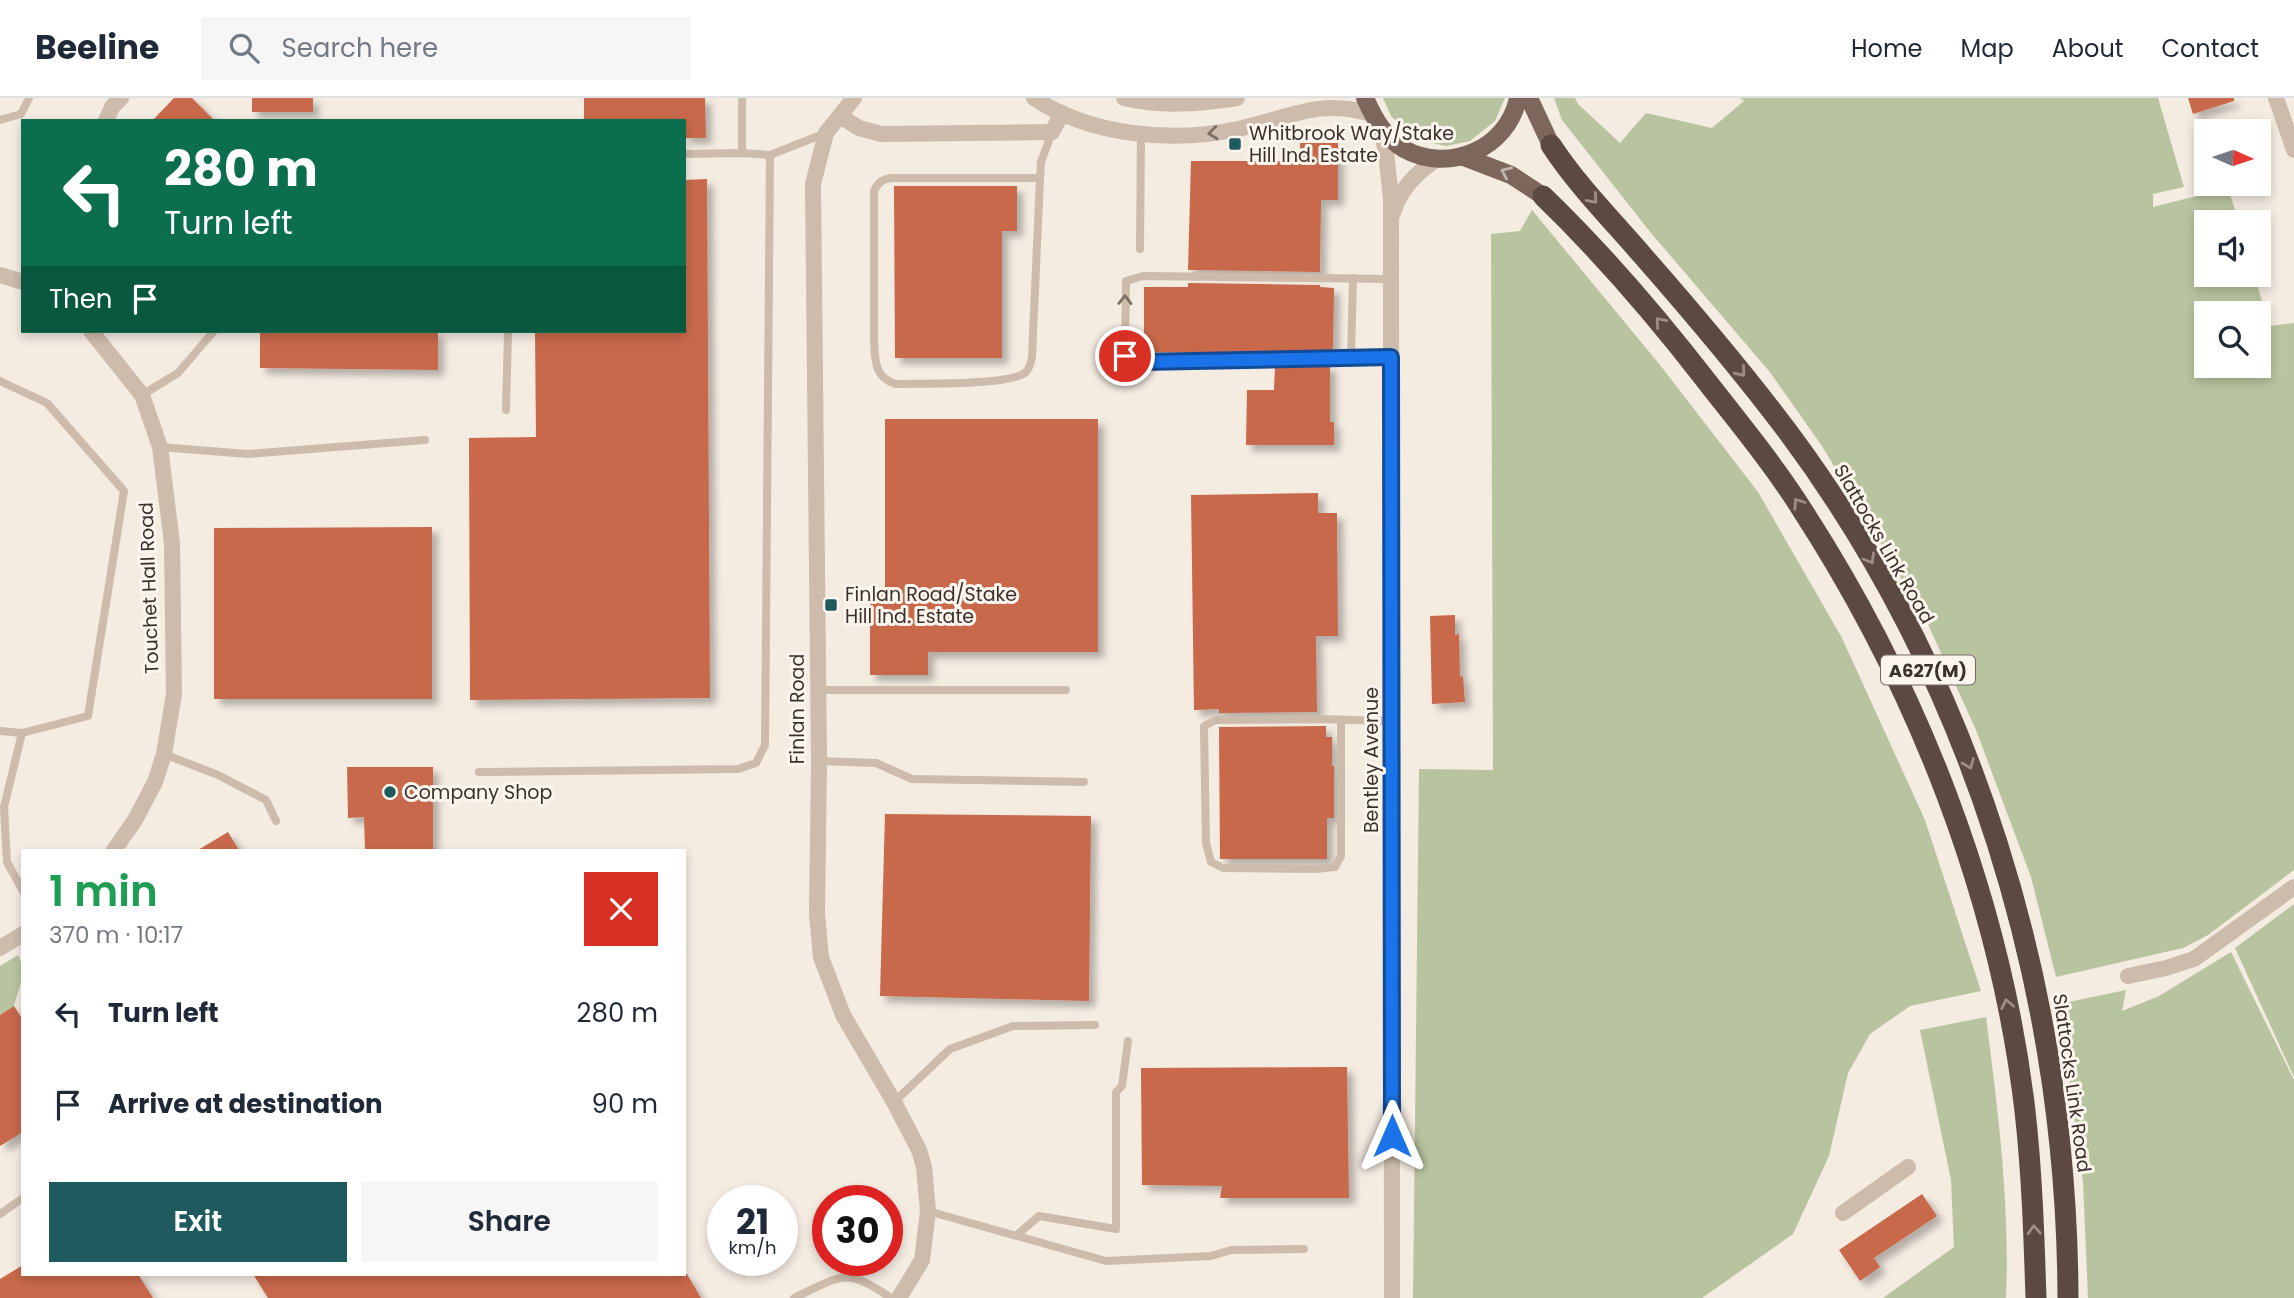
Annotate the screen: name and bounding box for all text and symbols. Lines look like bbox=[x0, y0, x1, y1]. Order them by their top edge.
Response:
search box bbox=[201, 17, 691, 80]
text: Beeline bbox=[35, 24, 159, 71]
icon: search bbox=[225, 29, 263, 67]
text: Search here bbox=[281, 30, 438, 66]
text: Home bbox=[1851, 32, 1923, 65]
text: Map bbox=[1961, 32, 2014, 65]
text: About bbox=[2052, 32, 2123, 65]
text: Contact bbox=[2161, 32, 2259, 65]
north arrow bbox=[2194, 119, 2272, 196]
map controls bbox=[2194, 119, 2271, 378]
place label: Whitbrook Way/Stake Hill Ind. Estate bbox=[1249, 120, 1454, 169]
one-way arrow bbox=[1207, 125, 1218, 140]
text: 280 m bbox=[164, 135, 318, 203]
marker: Whitbrook Way/Stake Hill Ind. Estate bbox=[1227, 136, 1243, 152]
icon: left bbox=[49, 147, 140, 238]
one-way arrow bbox=[1501, 166, 1513, 180]
one-way arrow bbox=[1585, 191, 1597, 204]
text: Turn left bbox=[164, 200, 293, 245]
button: sound bbox=[2194, 210, 2271, 287]
icon: arrive bbox=[126, 280, 164, 318]
text: Then bbox=[49, 281, 112, 317]
one-way arrow bbox=[1118, 295, 1133, 306]
button: search bbox=[2194, 301, 2271, 378]
one-way arrow bbox=[1656, 318, 1668, 331]
pin bbox=[1095, 326, 1155, 386]
icon: arrive bbox=[1106, 337, 1144, 375]
one-way arrow bbox=[1733, 363, 1745, 376]
street label: Slattocks Link Road bbox=[1827, 459, 1941, 629]
one-way arrow bbox=[1794, 498, 1806, 511]
street label: Touchet Hall Road bbox=[133, 502, 165, 674]
one-way arrow bbox=[1862, 552, 1875, 565]
place label: Finlan Road/Stake Hill Ind. Estate bbox=[845, 581, 1017, 630]
marker: Finlan Road/Stake Hill Ind. Estate bbox=[823, 597, 839, 613]
street label: Finlan Road bbox=[784, 654, 811, 764]
road number: A627(M) bbox=[1881, 656, 1975, 684]
street label: Bentley Avenue bbox=[1358, 687, 1385, 833]
one-way arrow bbox=[1960, 757, 1974, 769]
place label: Company Shop bbox=[404, 779, 552, 806]
marker: Company Shop bbox=[382, 784, 398, 800]
text: 1 min bbox=[49, 862, 158, 921]
button: close bbox=[584, 872, 658, 946]
text: 370 m · 10:17 bbox=[49, 919, 183, 951]
street label: Slattocks Link Road bbox=[2046, 992, 2098, 1174]
icon: left bbox=[49, 995, 87, 1033]
text: Turn left bbox=[108, 995, 219, 1031]
text: 280 m bbox=[577, 995, 658, 1031]
one-way arrow bbox=[2000, 998, 2015, 1010]
icon: arrive bbox=[49, 1086, 87, 1124]
text: Arrive at destination bbox=[108, 1086, 383, 1122]
text: 90 m bbox=[592, 1086, 658, 1122]
position arrow bbox=[1355, 1099, 1429, 1173]
button: Exit bbox=[49, 1182, 347, 1262]
button: Share bbox=[361, 1182, 658, 1262]
speed limit sign: 30 bbox=[812, 1185, 903, 1276]
text: 21 bbox=[736, 1197, 769, 1246]
one-way arrow bbox=[2027, 1224, 2042, 1235]
text: km/h bbox=[729, 1235, 776, 1260]

